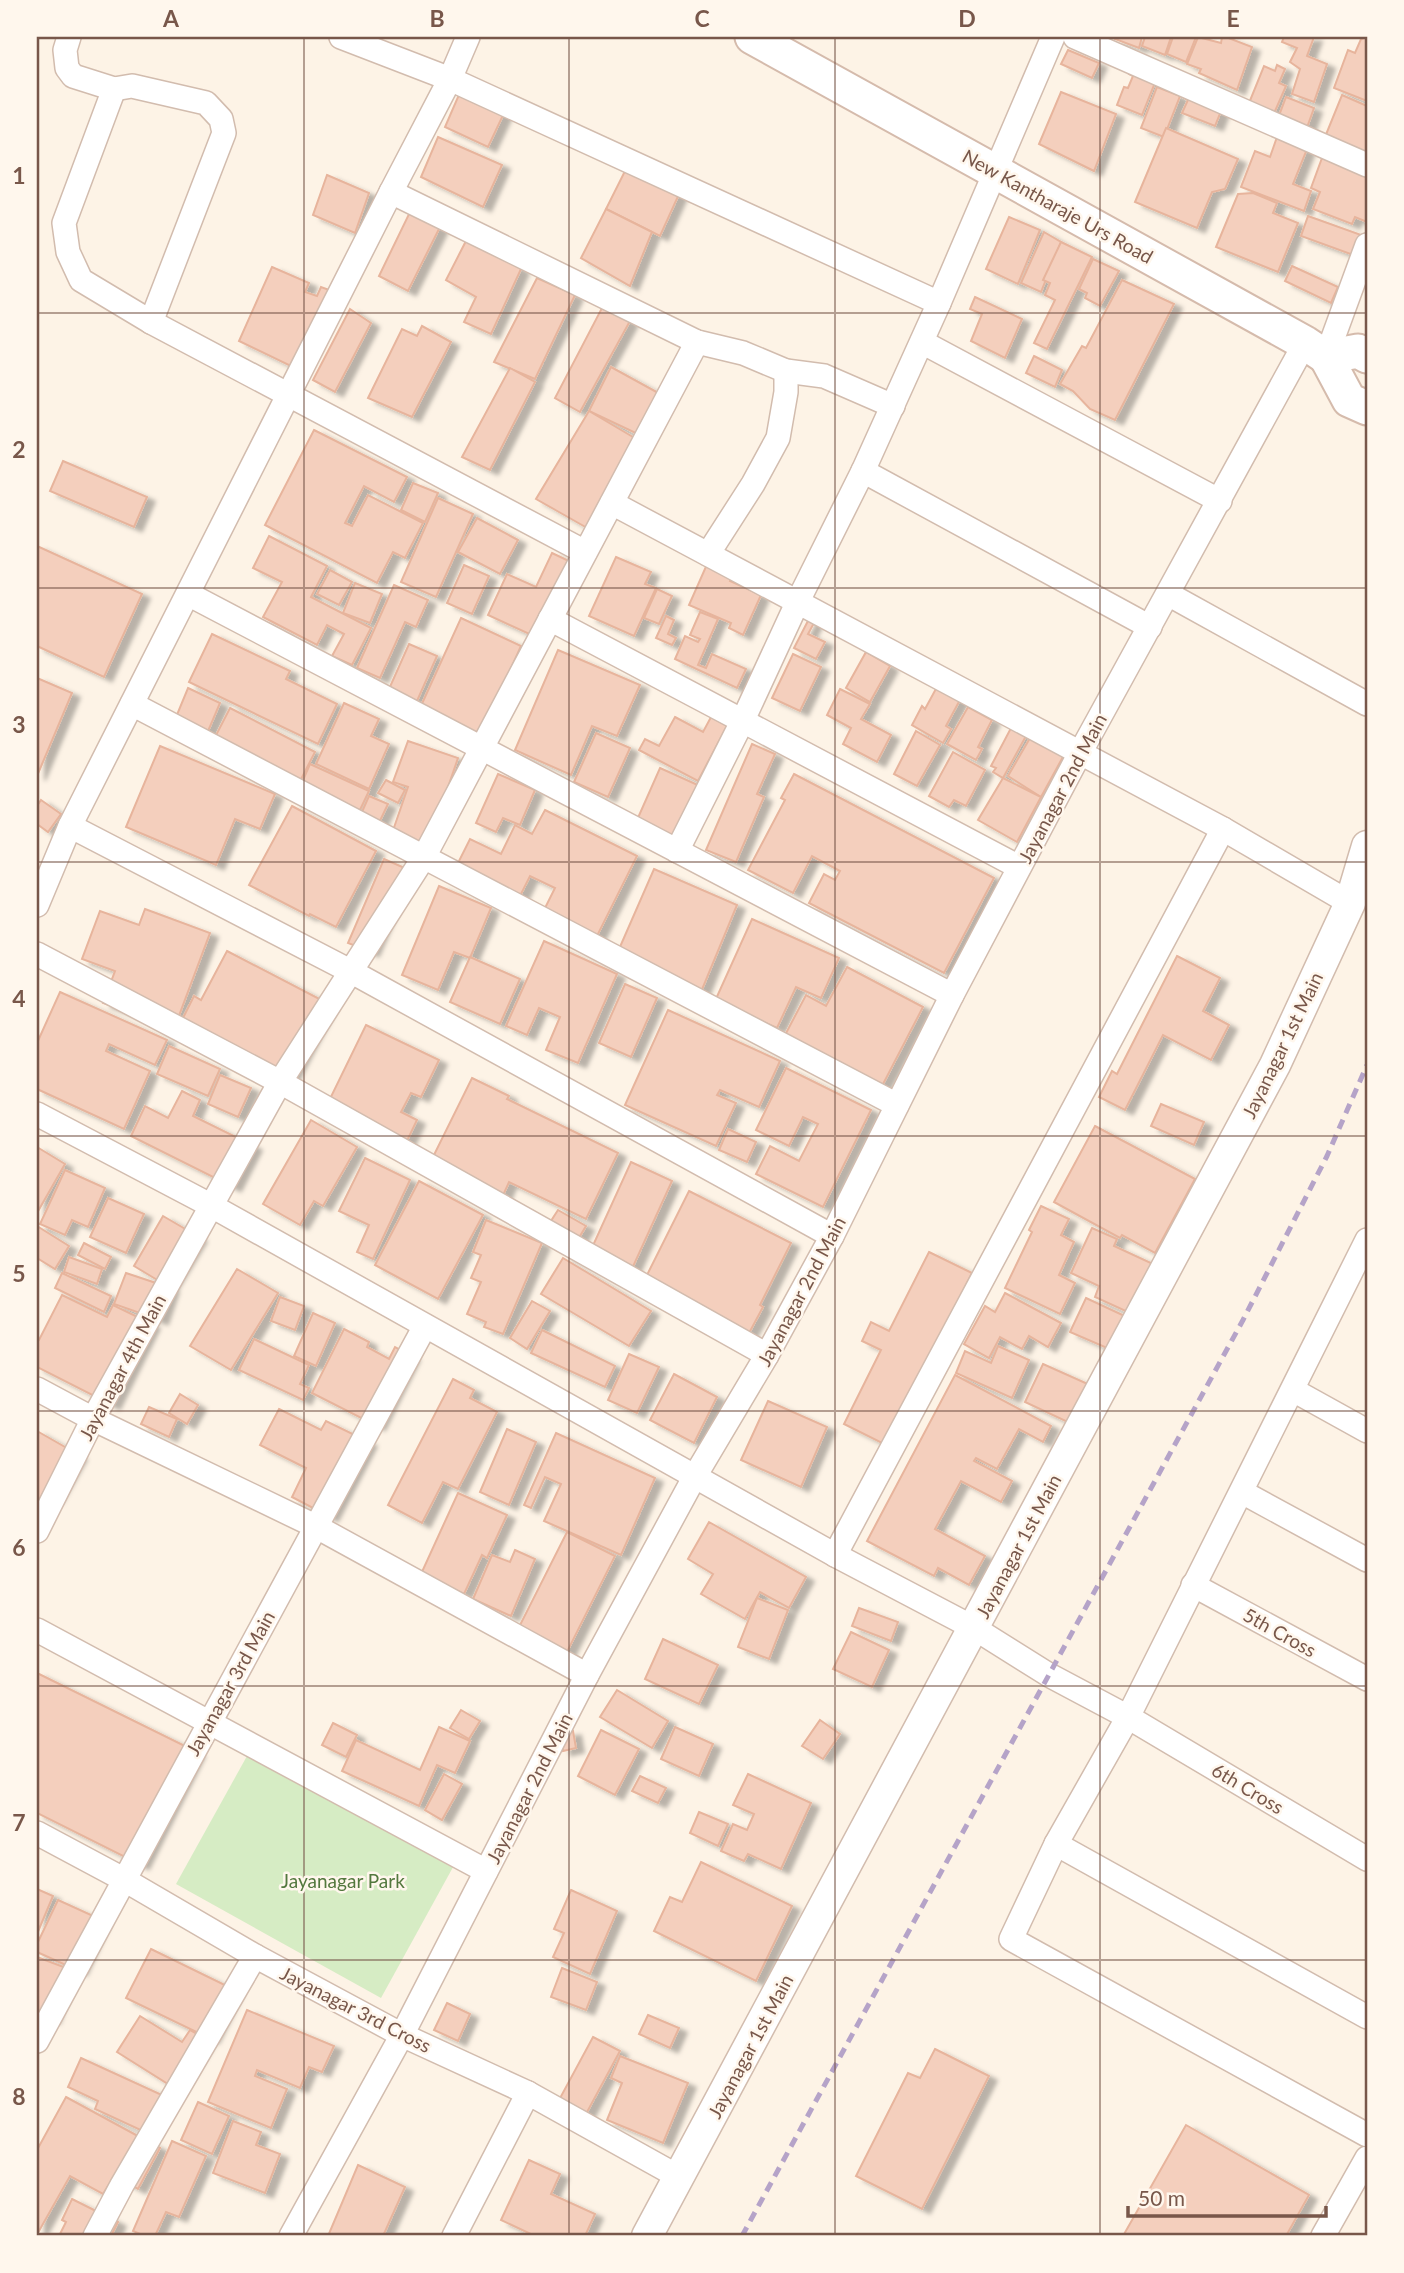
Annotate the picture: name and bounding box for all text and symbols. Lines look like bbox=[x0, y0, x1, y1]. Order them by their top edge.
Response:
text: A bbox=[162, 4, 180, 32]
text: B bbox=[429, 4, 445, 32]
text: C bbox=[694, 4, 710, 32]
text: D bbox=[958, 4, 976, 32]
text: E bbox=[1226, 4, 1240, 32]
street label: New Kantharaje Urs Road bbox=[959, 144, 1157, 268]
text: 1 bbox=[12, 161, 26, 189]
text: 2 bbox=[12, 435, 26, 463]
street label: Jayanagar 2nd Main bbox=[1013, 709, 1111, 867]
text: 3 bbox=[12, 710, 26, 738]
street label: Jayanagar 1st Main bbox=[1237, 968, 1327, 1122]
text: 4 bbox=[12, 984, 26, 1012]
street label: Jayanagar 2nd Main bbox=[752, 1212, 850, 1370]
text: 5 bbox=[12, 1259, 26, 1287]
street label: Jayanagar 4th Main bbox=[74, 1290, 170, 1444]
street label: Jayanagar 1st Main bbox=[970, 1470, 1066, 1622]
text: 6 bbox=[12, 1533, 26, 1561]
street label: 5th Cross bbox=[1240, 1603, 1320, 1661]
street label: Jayanagar 3rd Main bbox=[181, 1607, 279, 1759]
street label: Jayanagar 2nd Main bbox=[481, 1709, 577, 1867]
street label: 6th Cross bbox=[1208, 1758, 1288, 1818]
text: 7 bbox=[12, 1808, 26, 1836]
park label: Jayanagar Park bbox=[281, 1869, 405, 1892]
street label: Jayanagar 3rd Cross bbox=[277, 1961, 435, 2057]
street label: Jayanagar 1st Main bbox=[702, 1970, 798, 2122]
text: 8 bbox=[12, 2082, 26, 2110]
scale bar bbox=[1128, 2175, 1325, 2219]
text: 50 m bbox=[1138, 2185, 1185, 2210]

